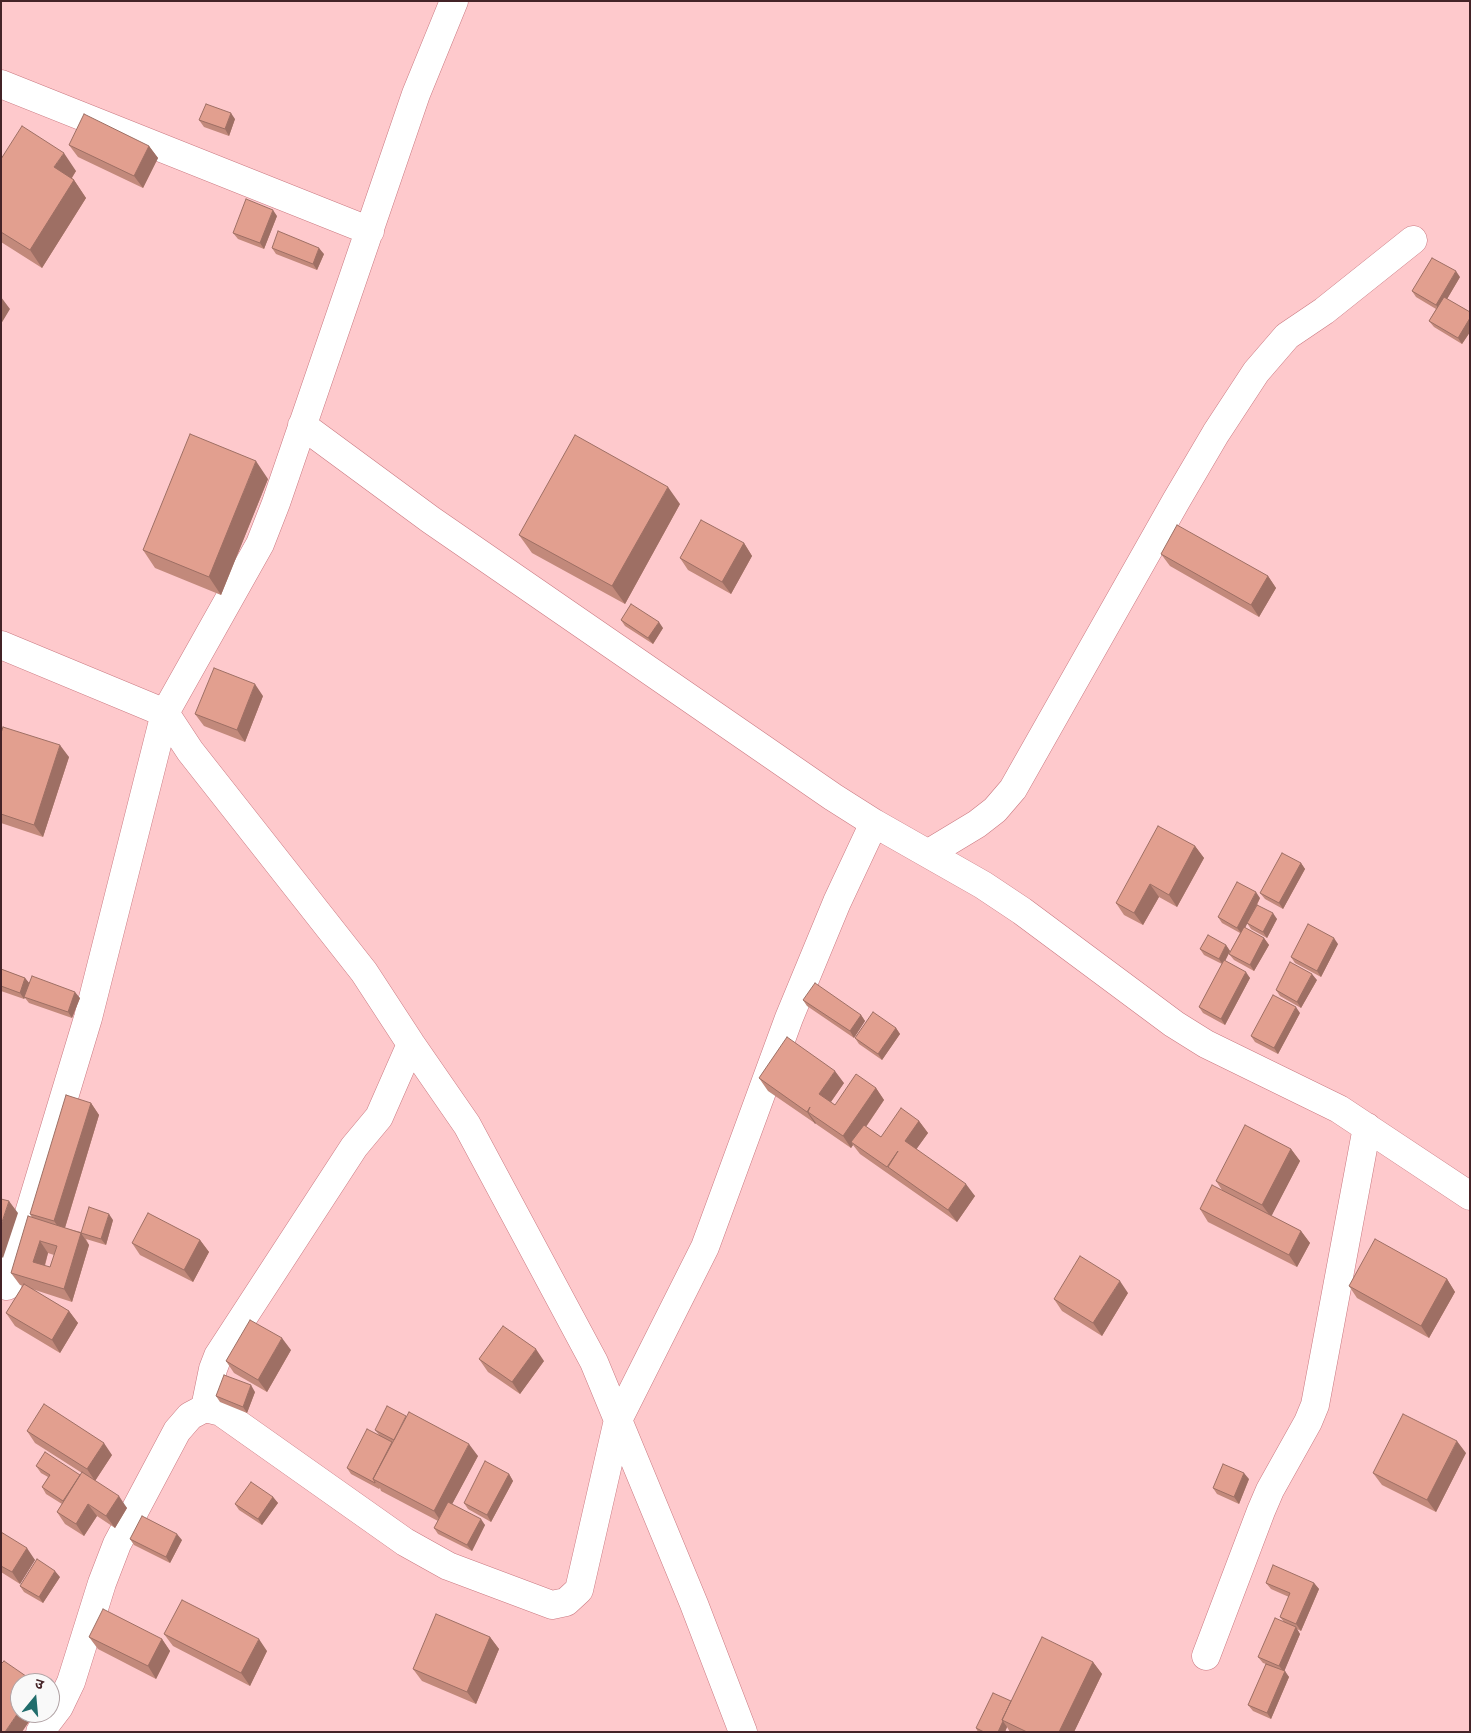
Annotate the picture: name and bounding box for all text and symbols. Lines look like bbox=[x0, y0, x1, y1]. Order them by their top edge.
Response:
north arrow bbox=[10, 1673, 60, 1723]
text: उ bbox=[33, 1675, 46, 1693]

